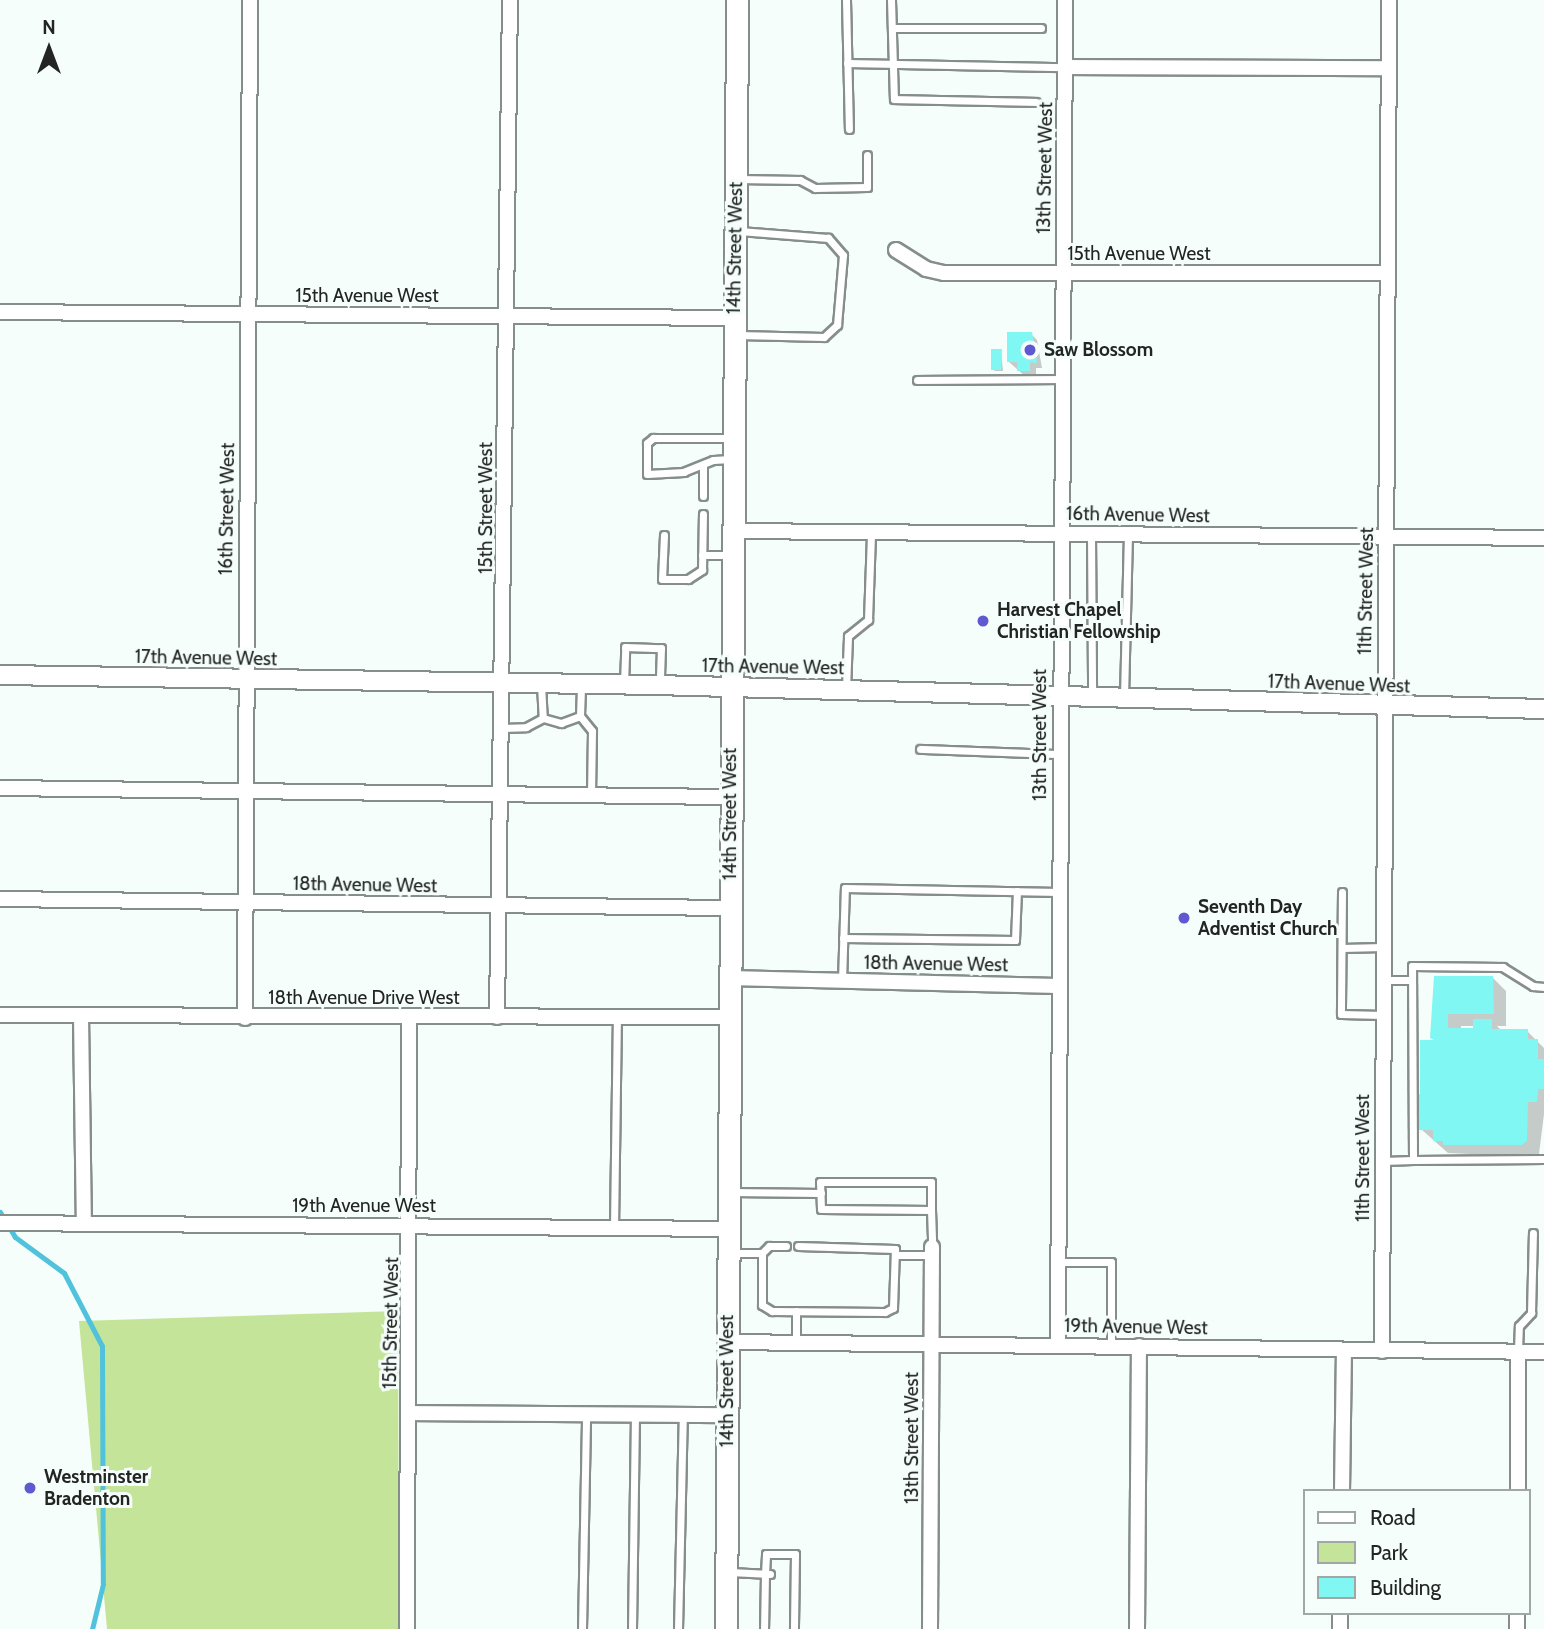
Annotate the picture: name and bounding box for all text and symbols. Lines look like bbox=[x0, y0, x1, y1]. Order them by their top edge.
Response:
north arrow bbox=[14, 14, 84, 84]
text: N bbox=[42, 16, 56, 39]
street label: 13th Street West bbox=[1032, 102, 1058, 234]
street label: 14th Street West bbox=[722, 182, 748, 314]
street label: 15th Avenue West bbox=[1067, 243, 1211, 265]
street label: 15th Avenue West bbox=[295, 285, 439, 307]
place label: Saw Blossom bbox=[1044, 339, 1153, 361]
marker: Saw Blossom bbox=[1022, 342, 1038, 358]
street label: 15th Street West bbox=[475, 442, 497, 574]
street label: 16th Street West bbox=[214, 443, 240, 575]
street label: 16th Avenue West bbox=[1066, 502, 1210, 528]
street label: 11th Street West bbox=[1353, 527, 1379, 655]
place label: Harvest Chapel Christian Fellowship bbox=[997, 599, 1161, 643]
marker: Harvest Chapel Christian Fellowship bbox=[975, 613, 991, 629]
street label: 17th Avenue West bbox=[135, 645, 277, 671]
street label: 17th Avenue West bbox=[702, 654, 844, 680]
street label: 13th Street West bbox=[1029, 669, 1051, 801]
street label: 17th Avenue West bbox=[1267, 670, 1411, 698]
street label: 14th Street West bbox=[719, 748, 741, 880]
street label: 18th Avenue West bbox=[293, 872, 437, 898]
place label: Seventh Day Adventist Church bbox=[1198, 896, 1338, 940]
marker: Seventh Day Adventist Church bbox=[1176, 910, 1192, 926]
street label: 18th Avenue West bbox=[864, 951, 1008, 977]
street label: 18th Avenue Drive West bbox=[268, 987, 460, 1009]
street label: 11th Street West bbox=[1352, 1094, 1374, 1222]
street label: 19th Avenue West bbox=[292, 1195, 436, 1217]
street label: 15th Street West bbox=[378, 1257, 404, 1389]
street label: 19th Avenue West bbox=[1064, 1314, 1208, 1340]
street label: 14th Street West bbox=[716, 1315, 738, 1447]
street label: 13th Street West bbox=[901, 1372, 923, 1504]
place label: Westminster Bradenton bbox=[44, 1466, 148, 1510]
marker: Westminster Bradenton bbox=[22, 1480, 38, 1496]
legend bbox=[1302, 1489, 1530, 1615]
text: Road bbox=[1370, 1505, 1416, 1530]
text: Park bbox=[1370, 1540, 1408, 1565]
text: Building bbox=[1370, 1575, 1441, 1600]

